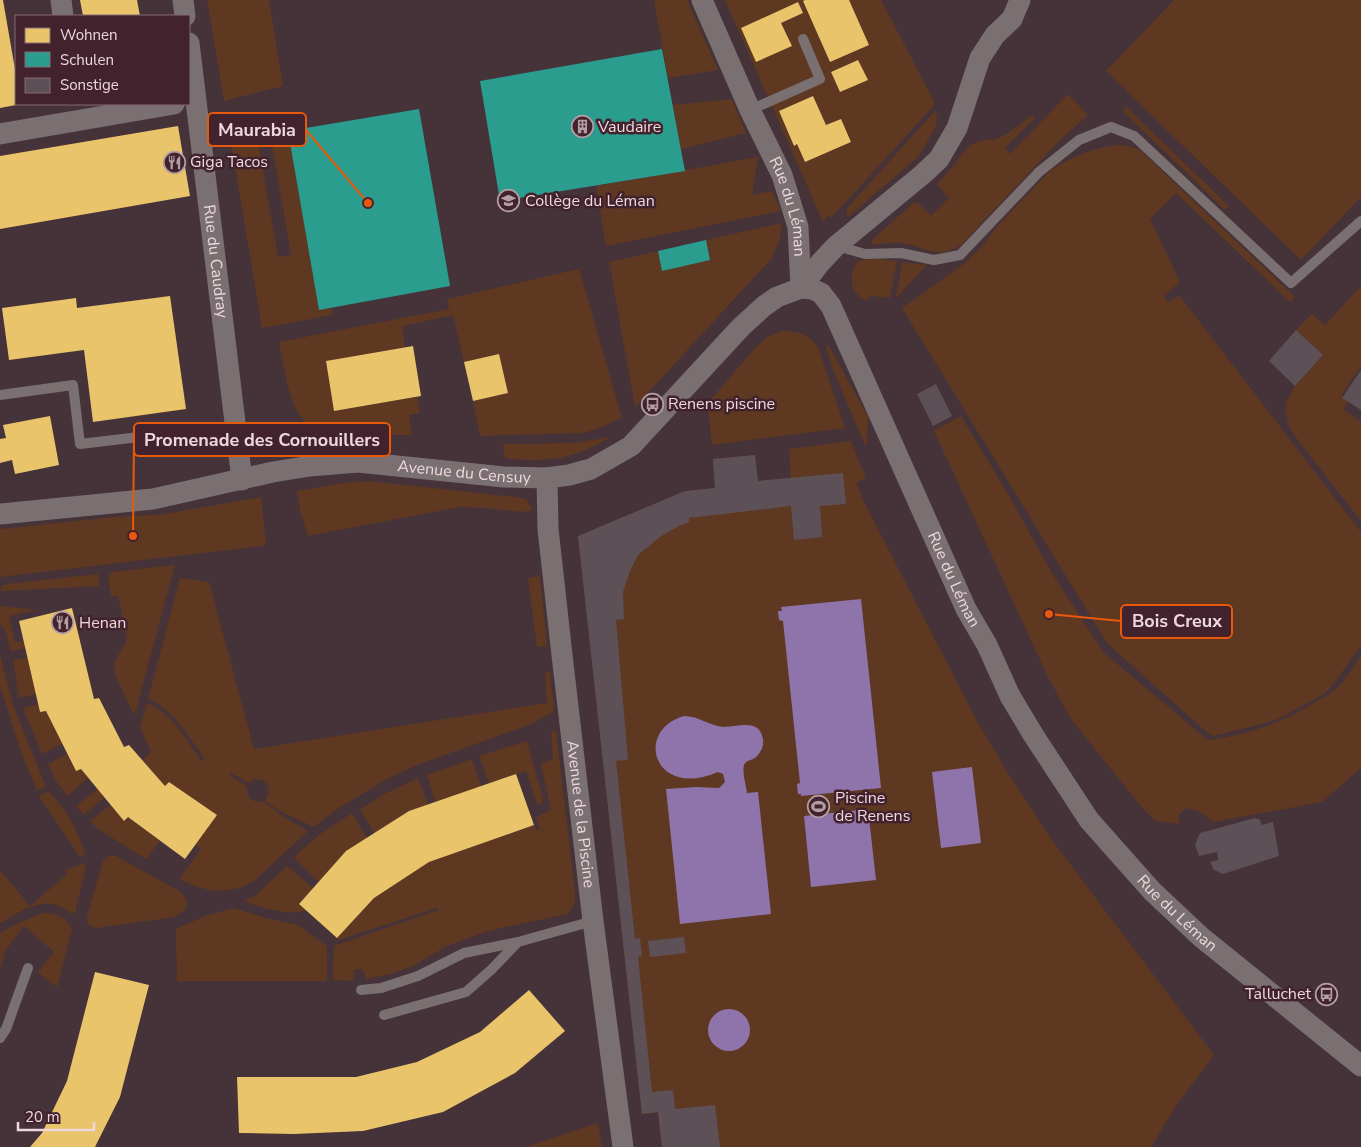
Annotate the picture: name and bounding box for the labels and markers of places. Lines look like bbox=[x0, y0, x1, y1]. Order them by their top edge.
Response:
callout: Maurabia bbox=[208, 113, 306, 146]
building icon: Vaudaire bbox=[570, 115, 594, 139]
place label: Vaudaire bbox=[597, 116, 661, 138]
restaurant icon: Giga Tacos bbox=[162, 150, 186, 174]
place label: Giga Tacos bbox=[190, 151, 268, 173]
school or university icon: Collège du Léman bbox=[497, 189, 521, 213]
place label: Collège du Léman bbox=[525, 190, 655, 212]
bus stop icon: Renens piscine bbox=[640, 392, 664, 416]
place label: Renens piscine bbox=[668, 393, 775, 415]
callout: Promenade des Cornouillers bbox=[134, 423, 390, 456]
callout: Bois Creux bbox=[1121, 605, 1232, 638]
restaurant icon: Henan bbox=[51, 611, 75, 635]
place label: Henan bbox=[79, 612, 126, 634]
place label: Piscine de Renens bbox=[835, 787, 910, 827]
sports icon: Piscine de Renens bbox=[807, 795, 831, 819]
bus stop icon: Talluchet bbox=[1315, 982, 1339, 1006]
place label: Talluchet bbox=[1245, 983, 1311, 1005]

